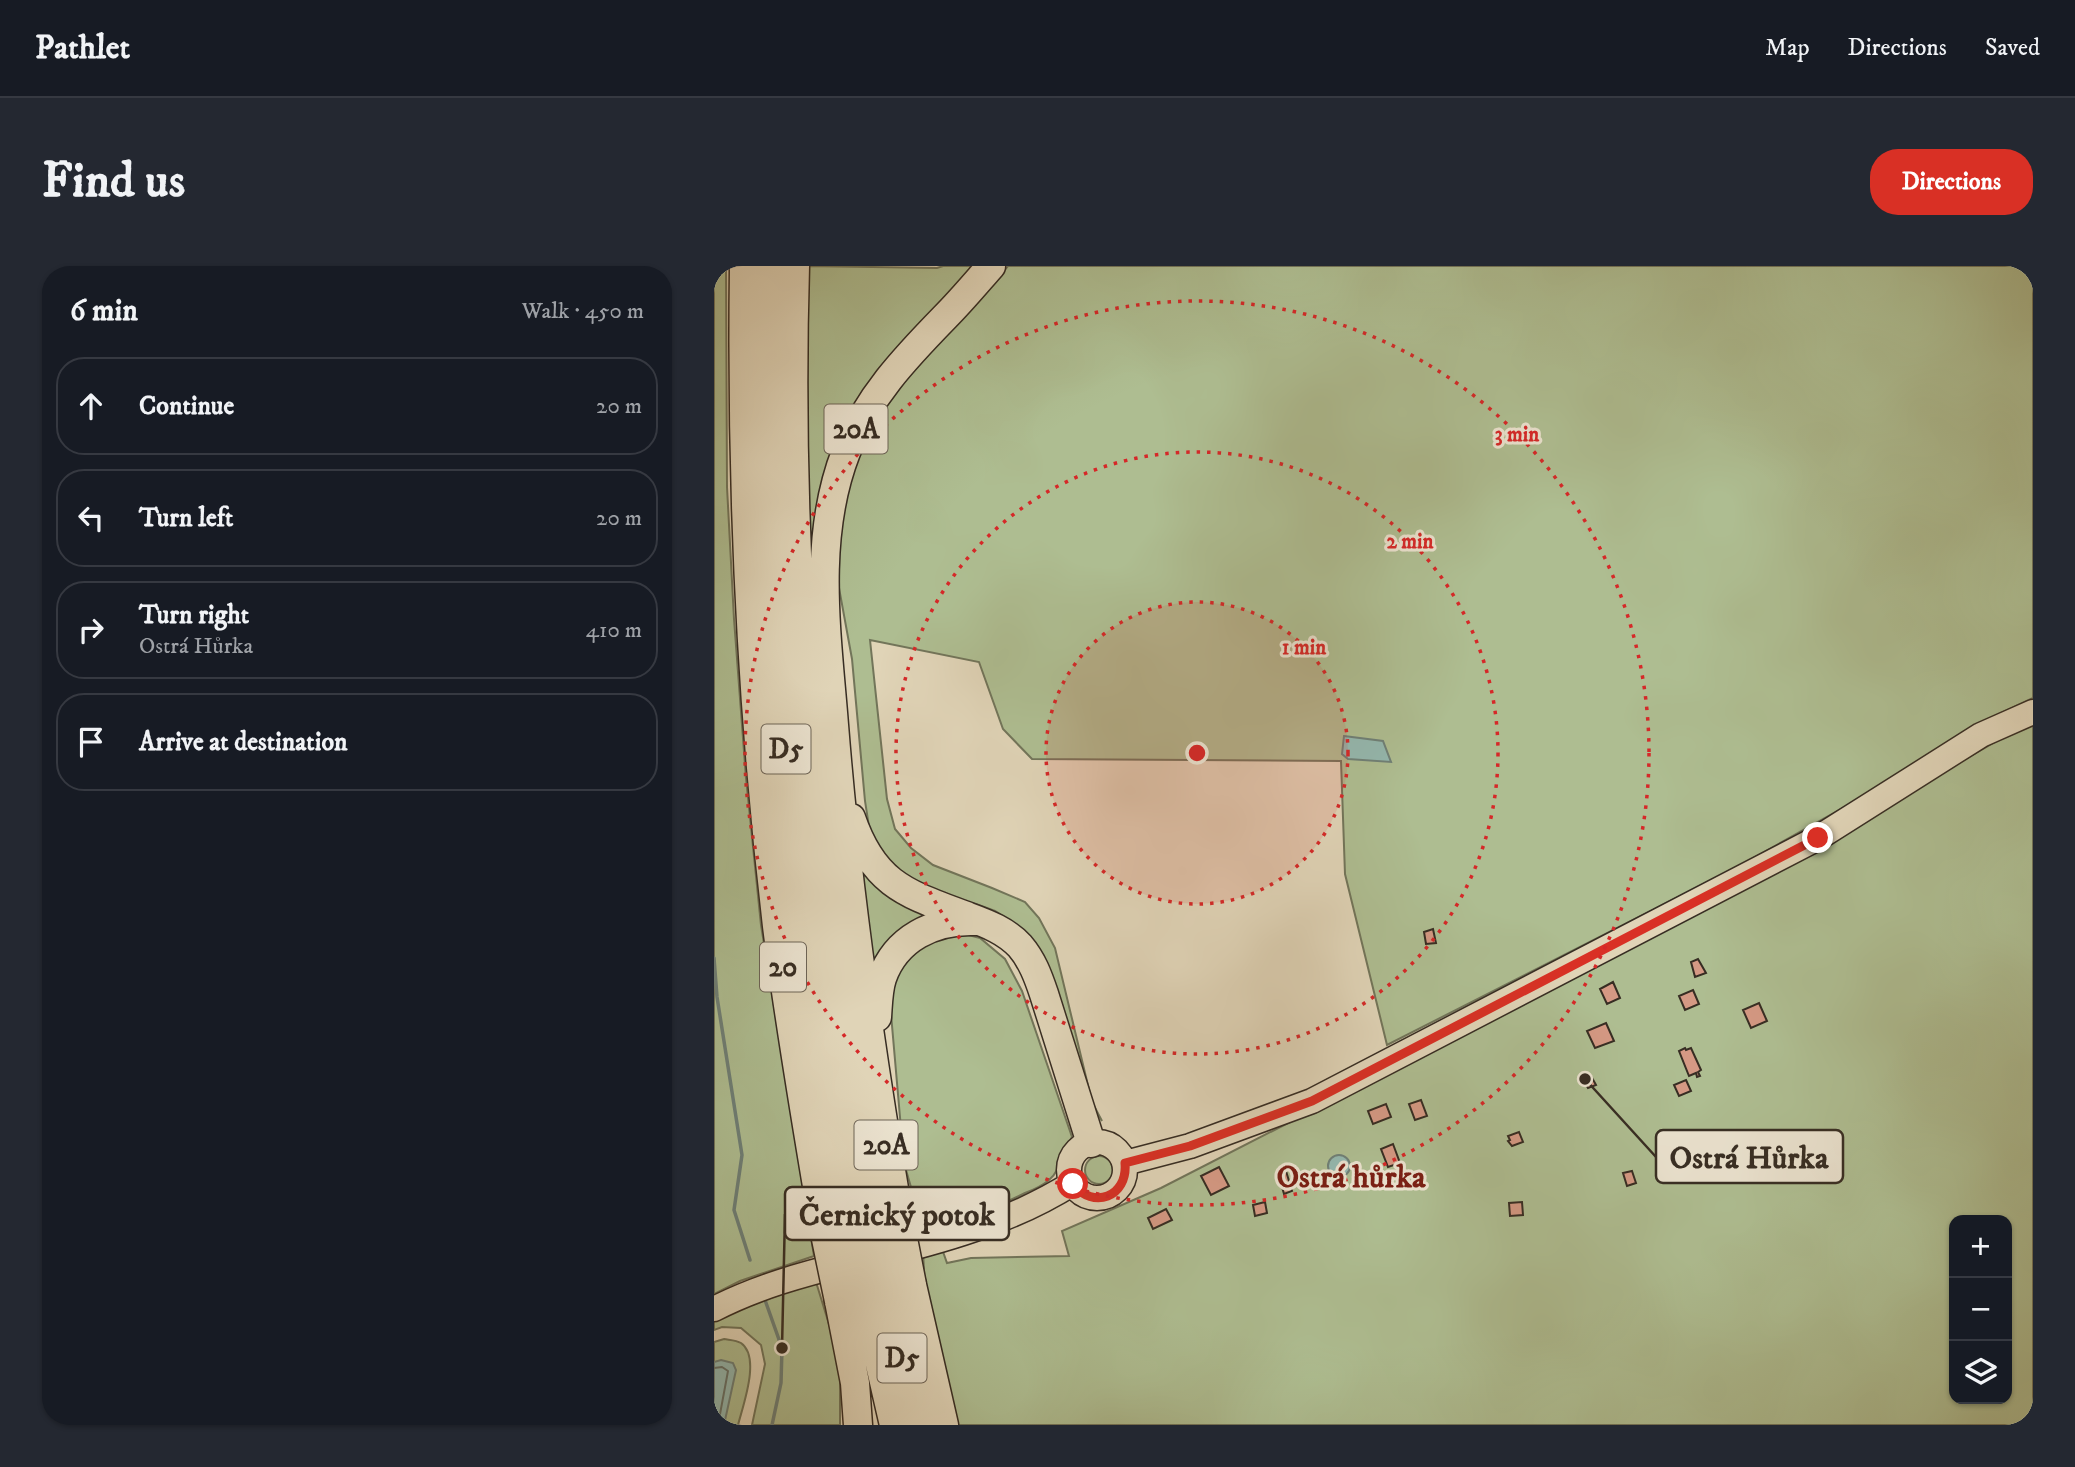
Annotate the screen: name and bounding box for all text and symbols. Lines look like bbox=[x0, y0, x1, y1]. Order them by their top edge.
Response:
text: Pathlet bbox=[35, 28, 130, 69]
text: Map bbox=[1765, 33, 1810, 63]
text: Directions bbox=[1848, 33, 1947, 63]
text: Saved bbox=[1985, 33, 2040, 63]
button: Directions bbox=[1870, 149, 2033, 215]
text: Find us bbox=[42, 151, 185, 213]
text: 6 min bbox=[70, 293, 138, 330]
text: Walk · 450 m bbox=[522, 297, 644, 326]
icon: ahead bbox=[72, 387, 110, 425]
text: Continue bbox=[139, 390, 234, 423]
text: 20 m bbox=[596, 392, 642, 421]
road number: 20A bbox=[824, 404, 888, 454]
text: 3 min bbox=[1495, 422, 1540, 448]
icon: left bbox=[72, 499, 110, 537]
text: Turn left bbox=[139, 502, 233, 535]
text: 20 m bbox=[596, 504, 642, 533]
text: 2 min bbox=[1387, 529, 1435, 555]
text: Turn right bbox=[139, 599, 249, 632]
icon: right bbox=[72, 611, 110, 649]
text: 410 m bbox=[586, 616, 642, 645]
text: Ostrá Hůrka bbox=[139, 632, 253, 661]
text: 1 min bbox=[1282, 635, 1327, 661]
icon: arrive bbox=[72, 723, 110, 761]
road number: D5 bbox=[762, 724, 810, 774]
text: Arrive at destination bbox=[139, 726, 348, 759]
centre of rings bbox=[1185, 741, 1209, 765]
route end bbox=[1802, 822, 1833, 853]
road number: 20 bbox=[760, 942, 806, 992]
road number: 20A bbox=[854, 1120, 918, 1169]
callout: Ostrá Hůrka bbox=[1656, 1130, 1843, 1183]
text: Ostrá Hůrka bbox=[1670, 1139, 1829, 1179]
district label: Ostrá hůrka bbox=[1276, 1158, 1426, 1198]
route start bbox=[1057, 1168, 1088, 1199]
callout: Černický potok bbox=[785, 1187, 1009, 1240]
text: Černický potok bbox=[799, 1195, 996, 1236]
map controls bbox=[1949, 1215, 2012, 1404]
button: + bbox=[1949, 1215, 2012, 1278]
button: − bbox=[1949, 1278, 2012, 1341]
road number: D5 bbox=[878, 1334, 926, 1382]
button: layers bbox=[1949, 1341, 2012, 1404]

